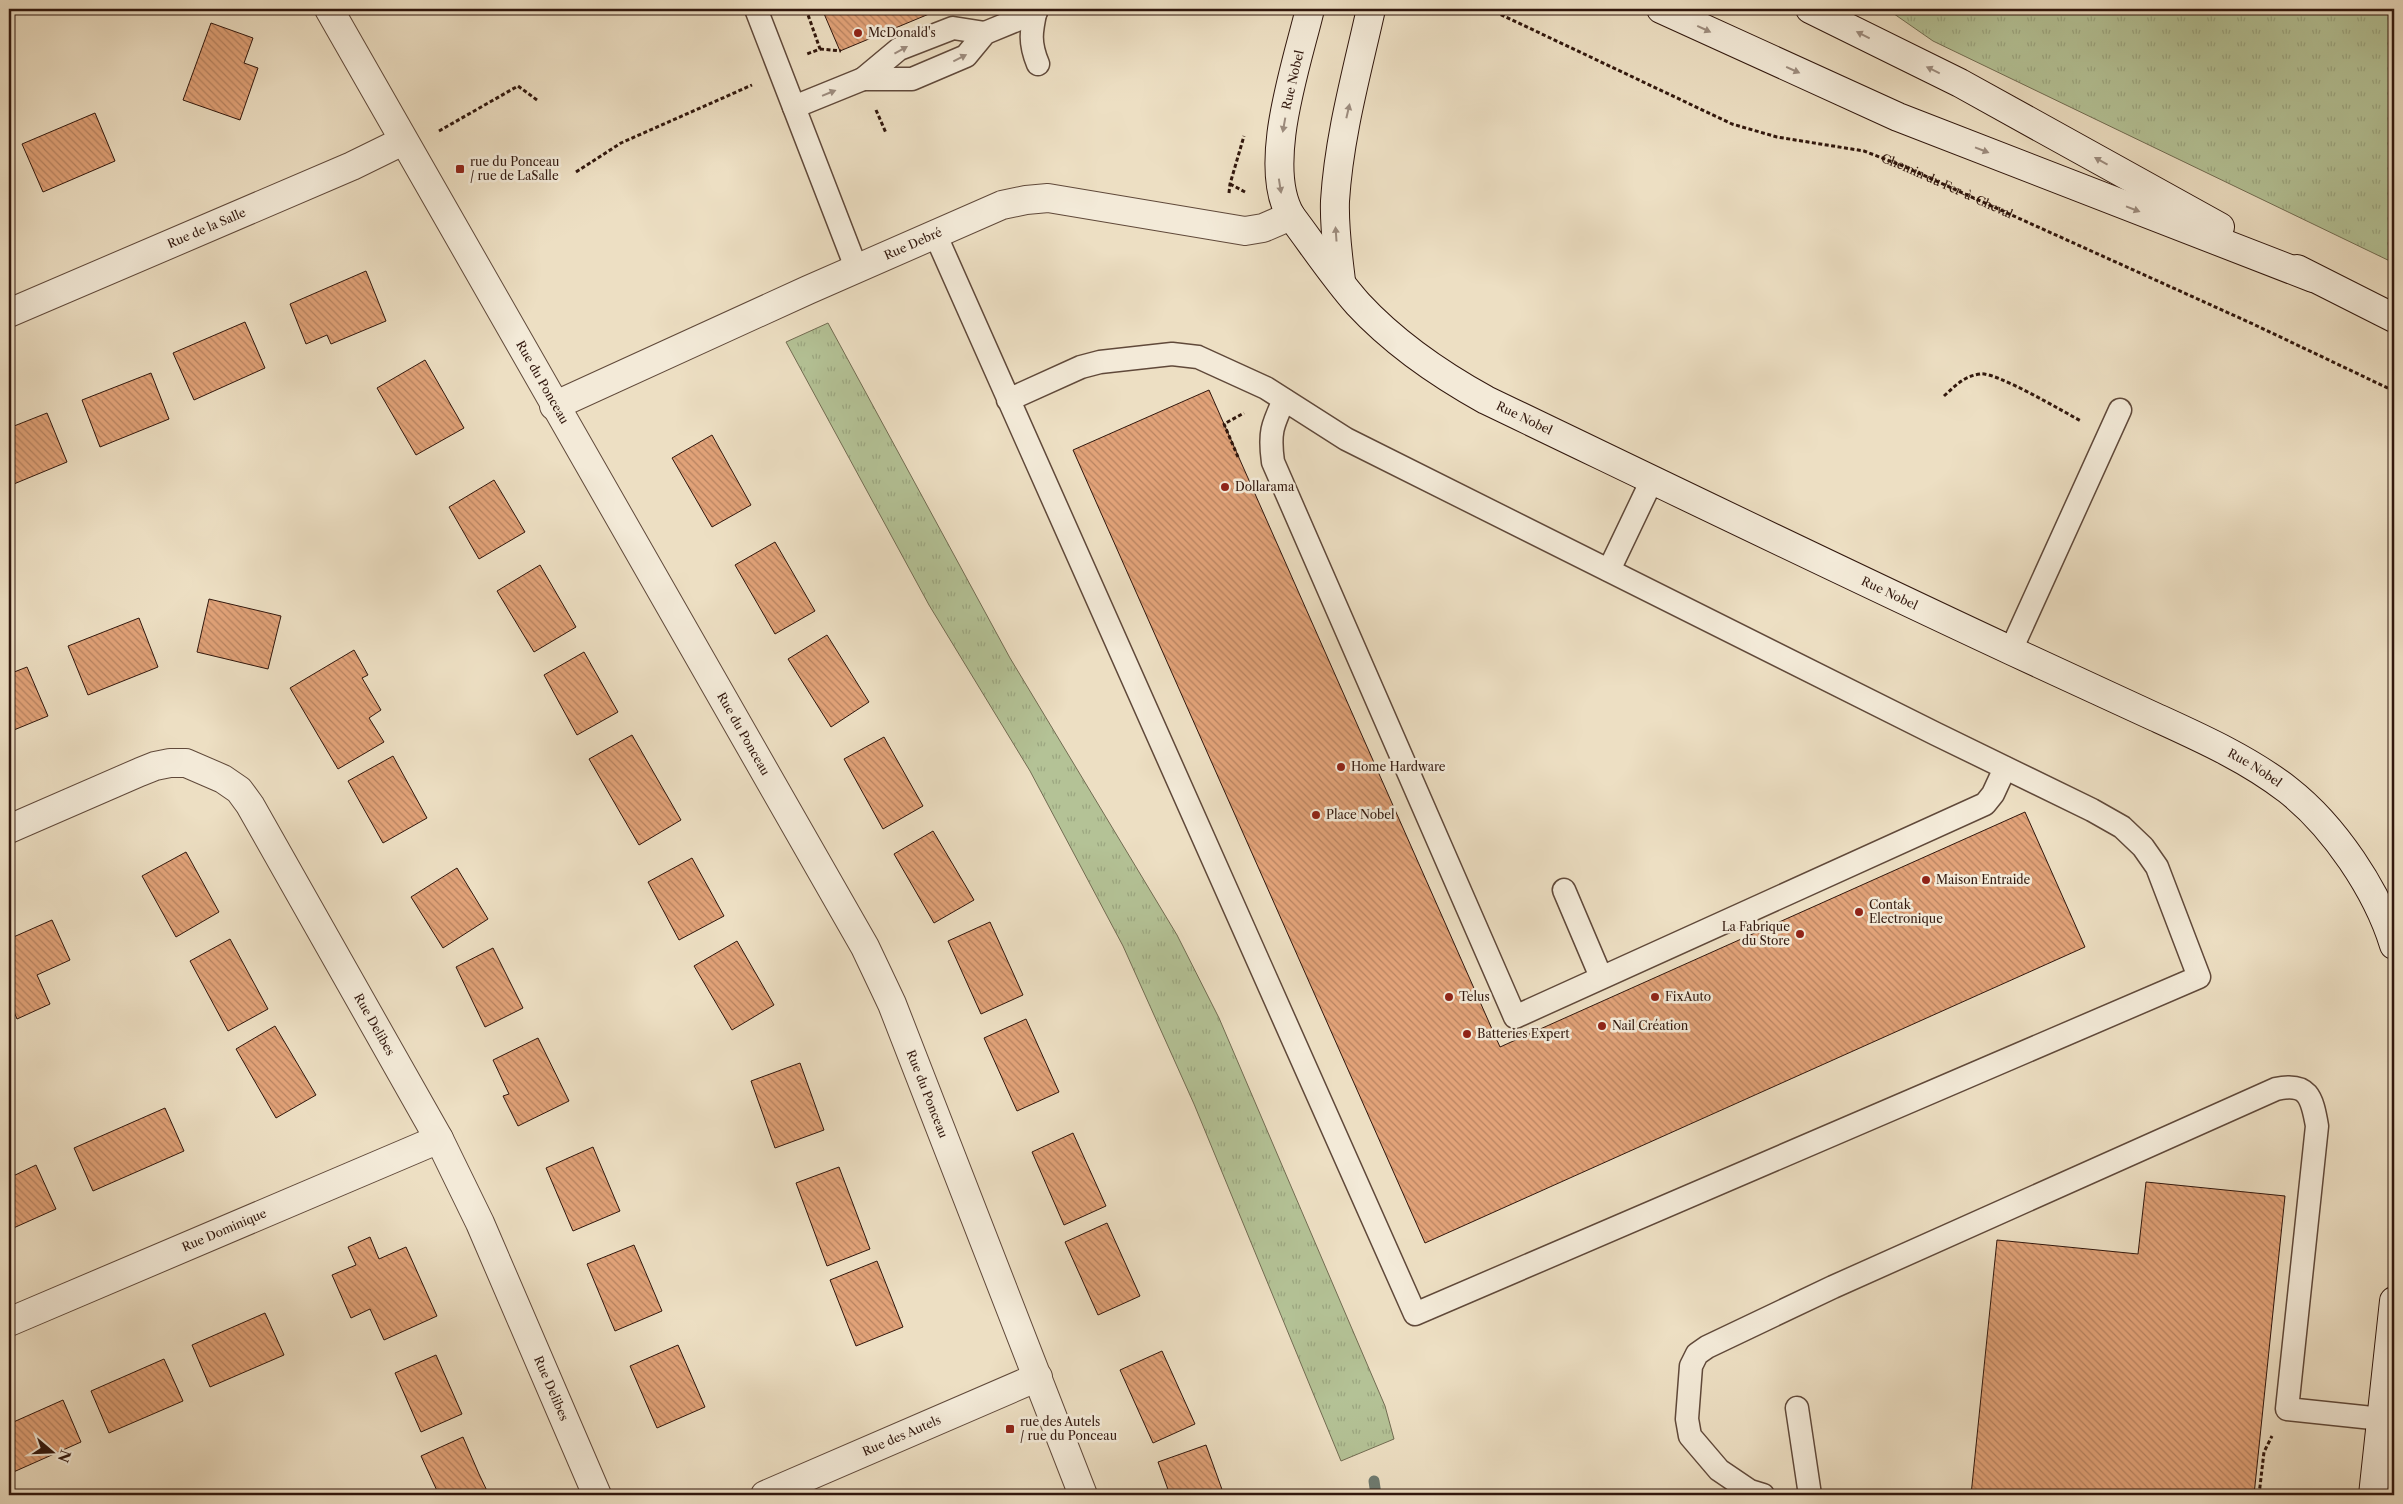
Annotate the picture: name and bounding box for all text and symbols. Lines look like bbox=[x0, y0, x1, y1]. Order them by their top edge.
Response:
place label: McDonald's bbox=[868, 25, 936, 40]
one-way arrow bbox=[1697, 25, 1712, 34]
marker: McDonald's bbox=[852, 27, 864, 39]
one-way arrow bbox=[1856, 31, 1870, 39]
one-way arrow bbox=[895, 45, 908, 54]
street label: Rue Nobel bbox=[1278, 48, 1307, 111]
one-way arrow bbox=[953, 54, 967, 62]
one-way arrow bbox=[1786, 66, 1800, 74]
one-way arrow bbox=[1926, 66, 1940, 74]
one-way arrow bbox=[821, 89, 836, 96]
one-way arrow bbox=[1344, 104, 1352, 119]
one-way arrow bbox=[1279, 117, 1287, 133]
one-way arrow bbox=[1975, 146, 1990, 154]
street label: Chemin du Fer-à-Cheval bbox=[1879, 150, 2016, 222]
place label: rue du Ponceau / rue de LaSalle bbox=[470, 154, 560, 183]
one-way arrow bbox=[2095, 157, 2108, 166]
marker: rue du Ponceau / rue de LaSalle bbox=[454, 163, 466, 175]
one-way arrow bbox=[1277, 178, 1285, 194]
street label: Rue de la Salle bbox=[165, 204, 248, 251]
one-way arrow bbox=[2126, 205, 2141, 213]
street label: Rue Debré bbox=[882, 224, 944, 263]
one-way arrow bbox=[1332, 226, 1340, 242]
street label: Rue du Ponceau bbox=[513, 338, 573, 427]
street label: Rue Nobel bbox=[1494, 398, 1555, 438]
place label: Dollarama bbox=[1235, 479, 1295, 494]
marker: Dollarama bbox=[1219, 481, 1231, 493]
street label: Rue Nobel bbox=[1859, 573, 1921, 613]
street label: Rue du Ponceau bbox=[714, 689, 774, 779]
street label: Rue Nobel bbox=[2225, 745, 2285, 790]
place label: Home Hardware bbox=[1351, 759, 1446, 774]
marker: Home Hardware bbox=[1335, 761, 1347, 773]
place label: Place Nobel bbox=[1326, 807, 1395, 822]
marker: Place Nobel bbox=[1310, 809, 1322, 821]
place label: Maison Entraide bbox=[1936, 872, 2031, 887]
marker: Maison Entraide bbox=[1920, 874, 1932, 886]
place label: Contak Electronique bbox=[1869, 897, 1943, 926]
marker: Contak Electronique bbox=[1853, 906, 1865, 918]
place label: La Fabrique du Store bbox=[1722, 919, 1790, 948]
marker: La Fabrique du Store bbox=[1794, 928, 1806, 940]
place label: Telus bbox=[1459, 989, 1490, 1004]
place label: FixAuto bbox=[1665, 989, 1711, 1004]
street label: Rue Delibes bbox=[351, 991, 398, 1058]
marker: Telus bbox=[1443, 991, 1455, 1003]
marker: FixAuto bbox=[1649, 991, 1661, 1003]
place label: Nail Création bbox=[1612, 1018, 1689, 1033]
marker: Nail Création bbox=[1596, 1020, 1608, 1032]
place label: Batteries Expert bbox=[1477, 1026, 1570, 1041]
marker: Batteries Expert bbox=[1461, 1028, 1473, 1040]
street label: Rue du Ponceau bbox=[904, 1048, 952, 1141]
street label: Rue Dominique bbox=[179, 1205, 269, 1255]
street label: Rue Delibes bbox=[531, 1354, 572, 1423]
street label: Rue des Autels bbox=[860, 1412, 943, 1459]
place label: rue des Autels / rue du Ponceau bbox=[1020, 1414, 1118, 1443]
marker: rue des Autels / rue du Ponceau bbox=[1004, 1423, 1016, 1435]
north arrow bbox=[28, 1426, 78, 1476]
text: N bbox=[54, 1448, 75, 1465]

